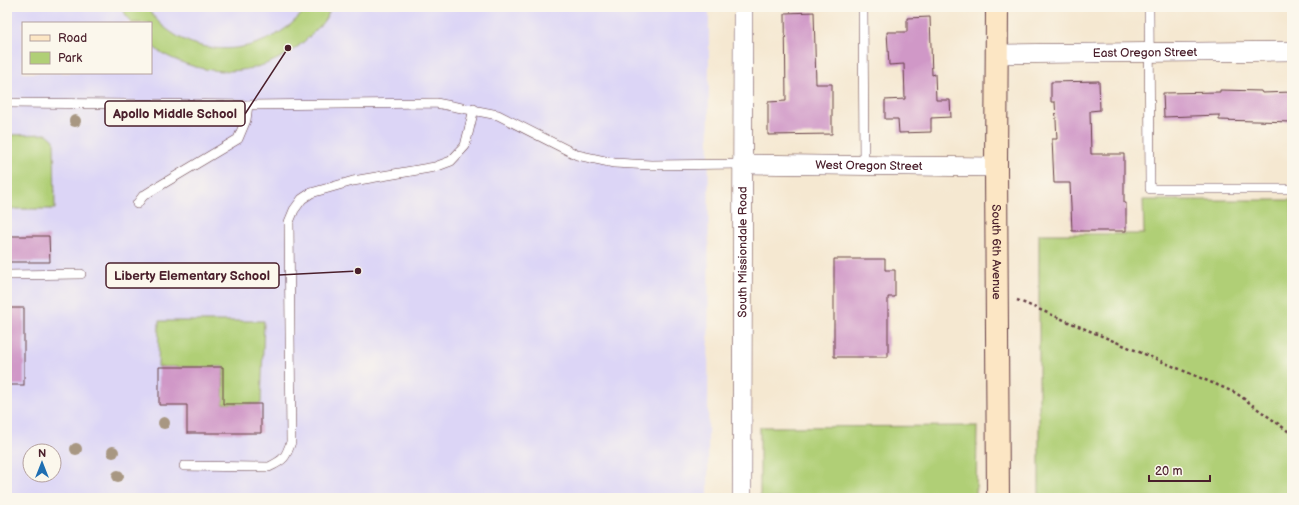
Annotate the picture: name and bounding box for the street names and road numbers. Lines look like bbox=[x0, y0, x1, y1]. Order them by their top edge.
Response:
street label: East Oregon Street bbox=[1093, 45, 1198, 61]
street label: West Oregon Street bbox=[815, 158, 923, 174]
street label: South Missiondale Road bbox=[735, 186, 751, 318]
street label: South 6th Avenue bbox=[988, 204, 1004, 300]

